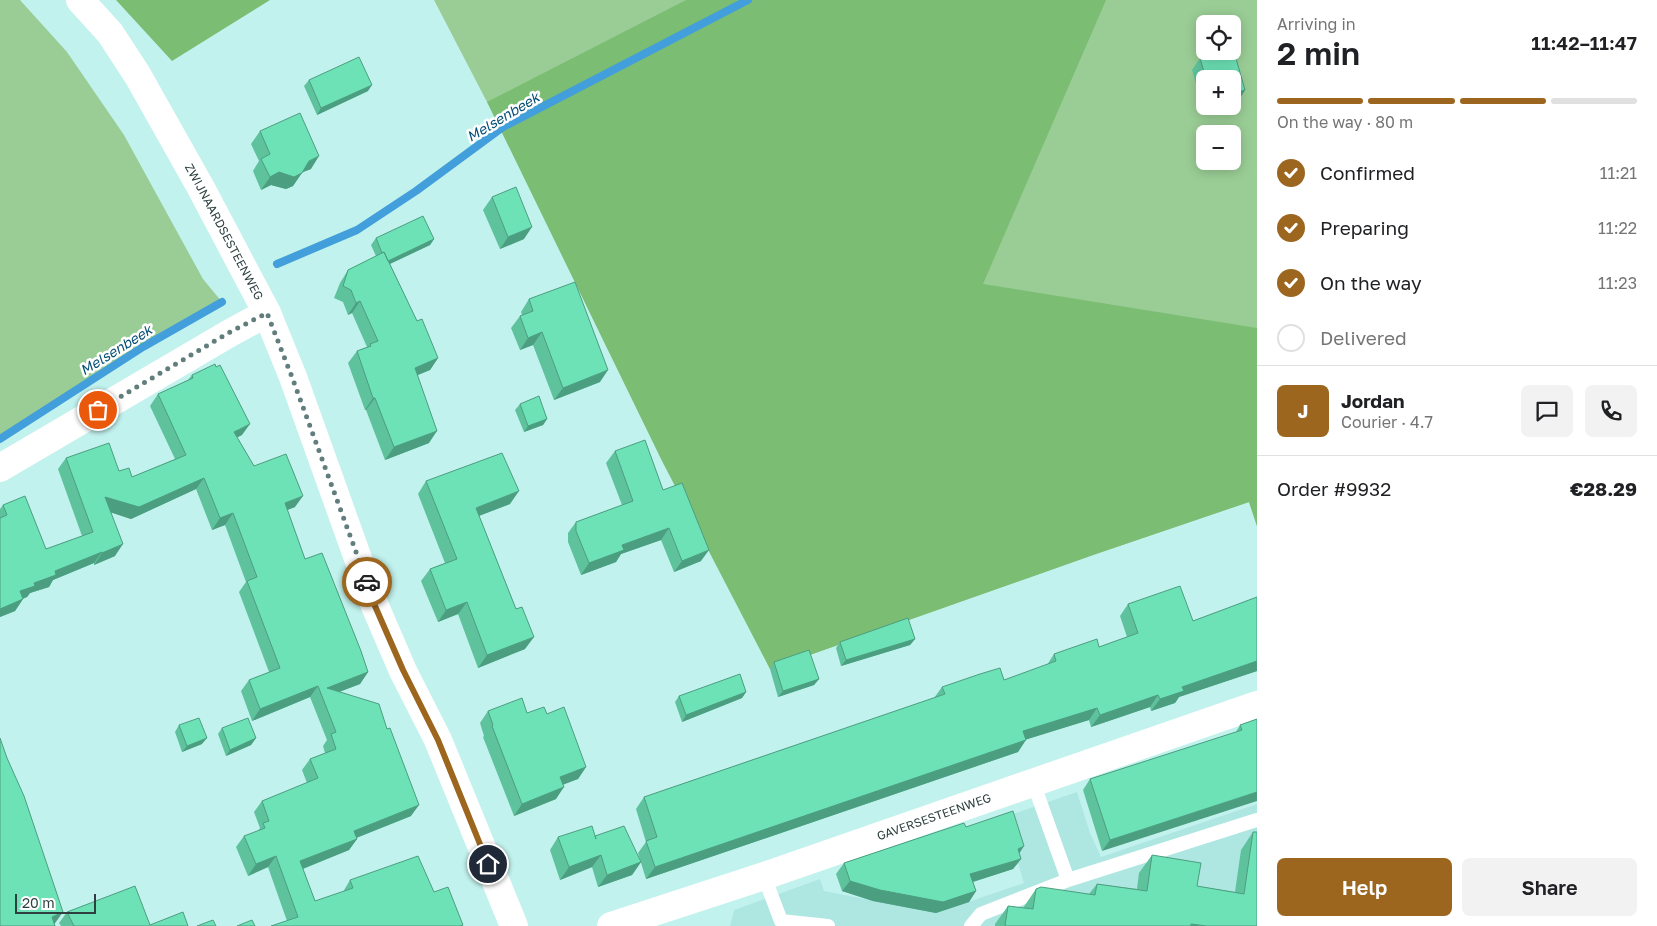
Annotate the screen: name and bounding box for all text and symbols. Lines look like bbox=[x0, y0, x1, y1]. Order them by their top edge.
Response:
text: Arriving in bbox=[1277, 14, 1356, 34]
map controls bbox=[1196, 15, 1241, 170]
button: locate bbox=[1196, 15, 1241, 60]
text: 11:42–11:47 bbox=[1531, 31, 1637, 54]
text: 2 min bbox=[1277, 34, 1360, 72]
button: + bbox=[1196, 70, 1241, 115]
water label: Melsenbeek bbox=[463, 87, 544, 145]
text: On the way · 80 m bbox=[1277, 112, 1413, 132]
button: − bbox=[1196, 125, 1241, 170]
icon: check bbox=[1277, 159, 1305, 187]
street label: ZWIJNAARDSESTEENWEG bbox=[182, 161, 267, 302]
text: Confirmed bbox=[1320, 161, 1415, 184]
text: 11:21 bbox=[1600, 163, 1637, 183]
icon: check bbox=[1277, 214, 1305, 242]
text: Preparing bbox=[1320, 216, 1409, 239]
text: 11:22 bbox=[1598, 218, 1637, 238]
icon: check bbox=[1277, 269, 1305, 297]
text: On the way bbox=[1320, 271, 1422, 294]
text: 11:23 bbox=[1598, 273, 1637, 293]
water label: Melsenbeek bbox=[77, 320, 157, 378]
text: Delivered bbox=[1320, 326, 1407, 349]
button: chat bbox=[1521, 385, 1573, 437]
button: phone bbox=[1585, 385, 1637, 437]
pin bbox=[77, 389, 119, 431]
text: Jordan bbox=[1341, 389, 1405, 412]
icon: bag bbox=[84, 396, 112, 424]
text: J bbox=[1298, 399, 1308, 422]
text: Courier · 4.7 bbox=[1341, 412, 1433, 432]
text: Order #9932 bbox=[1277, 477, 1391, 500]
text: €28.29 bbox=[1570, 477, 1637, 500]
courier bbox=[342, 557, 392, 607]
icon: car bbox=[353, 568, 381, 596]
street label: GAVERSESTEENWEG bbox=[875, 790, 993, 843]
pin bbox=[467, 843, 509, 885]
icon: home bbox=[474, 850, 502, 878]
button: Help bbox=[1277, 858, 1452, 916]
button: Share bbox=[1462, 858, 1637, 916]
scale bar bbox=[15, 891, 96, 914]
text: 20 m bbox=[22, 894, 55, 911]

